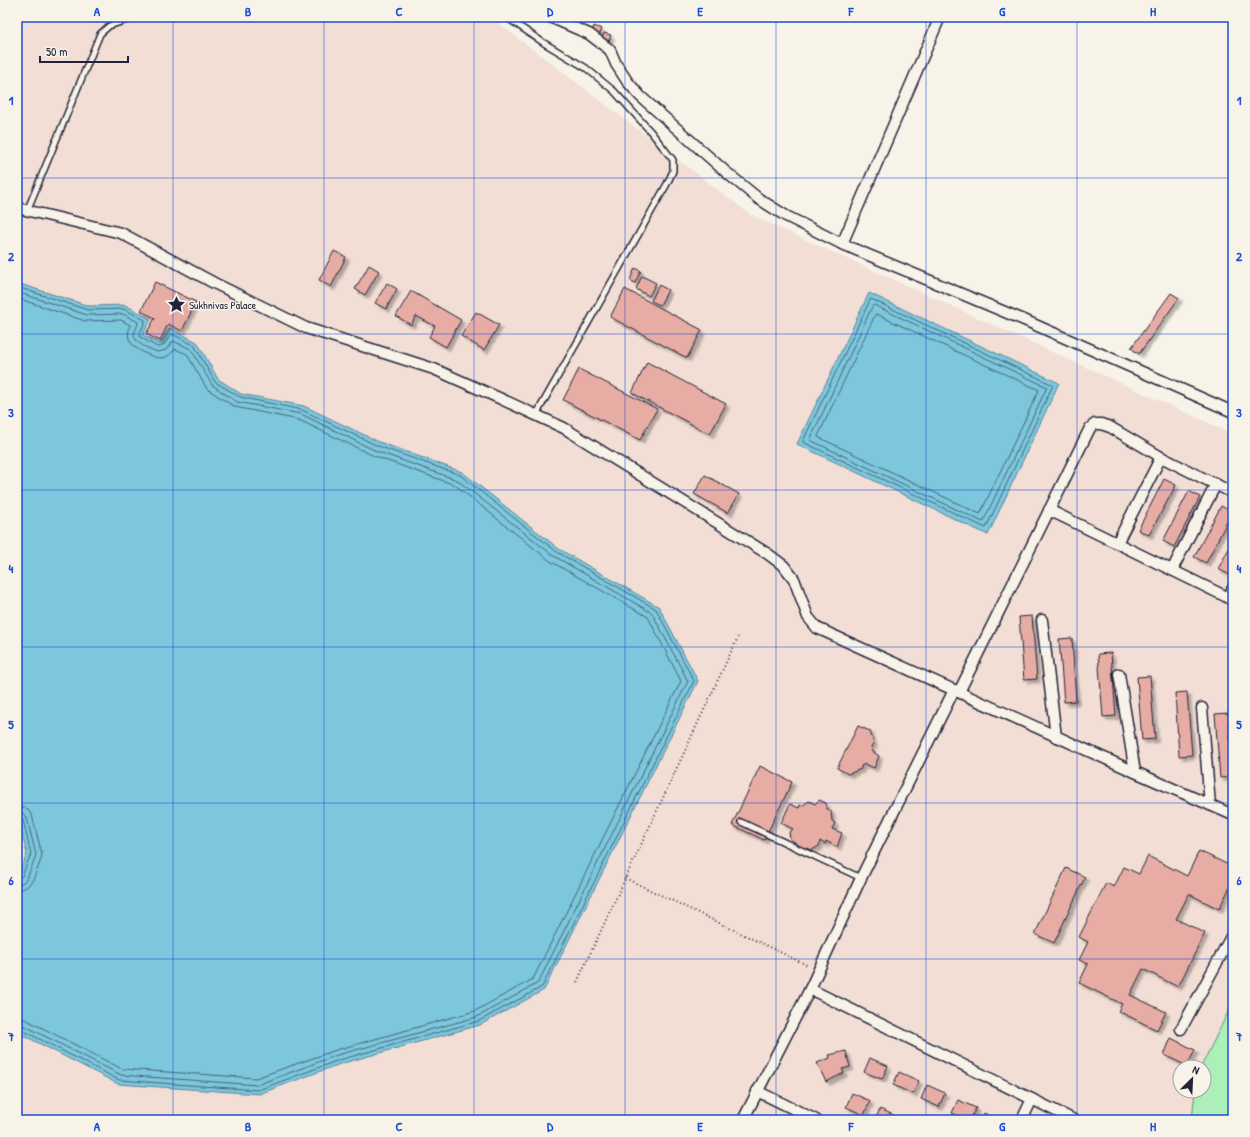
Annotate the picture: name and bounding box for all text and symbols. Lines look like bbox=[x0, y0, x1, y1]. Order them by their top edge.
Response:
text: A bbox=[94, 2, 101, 20]
text: B bbox=[245, 2, 252, 20]
text: C bbox=[395, 2, 403, 20]
text: D bbox=[547, 2, 554, 20]
text: E bbox=[697, 2, 703, 20]
text: F bbox=[848, 2, 855, 20]
text: G bbox=[999, 2, 1006, 20]
text: H bbox=[1150, 2, 1156, 20]
scale bar bbox=[40, 38, 128, 64]
text: 50 m bbox=[46, 43, 67, 60]
text: 1 bbox=[9, 91, 14, 109]
text: 1 bbox=[1237, 91, 1242, 109]
text: 2 bbox=[8, 247, 15, 265]
text: 2 bbox=[1236, 247, 1243, 265]
place icon: Sukhnivas Palace bbox=[166, 295, 186, 315]
place label: Sukhnivas Palace bbox=[189, 298, 257, 312]
text: 3 bbox=[8, 403, 14, 421]
text: 3 bbox=[1236, 403, 1242, 421]
text: 4 bbox=[9, 559, 14, 577]
text: 4 bbox=[1237, 559, 1242, 577]
text: 5 bbox=[8, 715, 14, 733]
text: 5 bbox=[1236, 715, 1242, 733]
text: 6 bbox=[8, 871, 14, 889]
text: 6 bbox=[1236, 871, 1242, 889]
text: 7 bbox=[7, 1027, 15, 1045]
text: 7 bbox=[1235, 1027, 1243, 1045]
north arrow bbox=[1172, 1059, 1212, 1099]
text: N bbox=[1191, 1062, 1202, 1078]
text: A bbox=[94, 1117, 101, 1135]
text: B bbox=[245, 1117, 252, 1135]
text: C bbox=[395, 1117, 403, 1135]
text: D bbox=[547, 1117, 554, 1135]
text: E bbox=[697, 1117, 703, 1135]
text: F bbox=[848, 1117, 855, 1135]
text: G bbox=[999, 1117, 1006, 1135]
text: H bbox=[1150, 1117, 1156, 1135]

